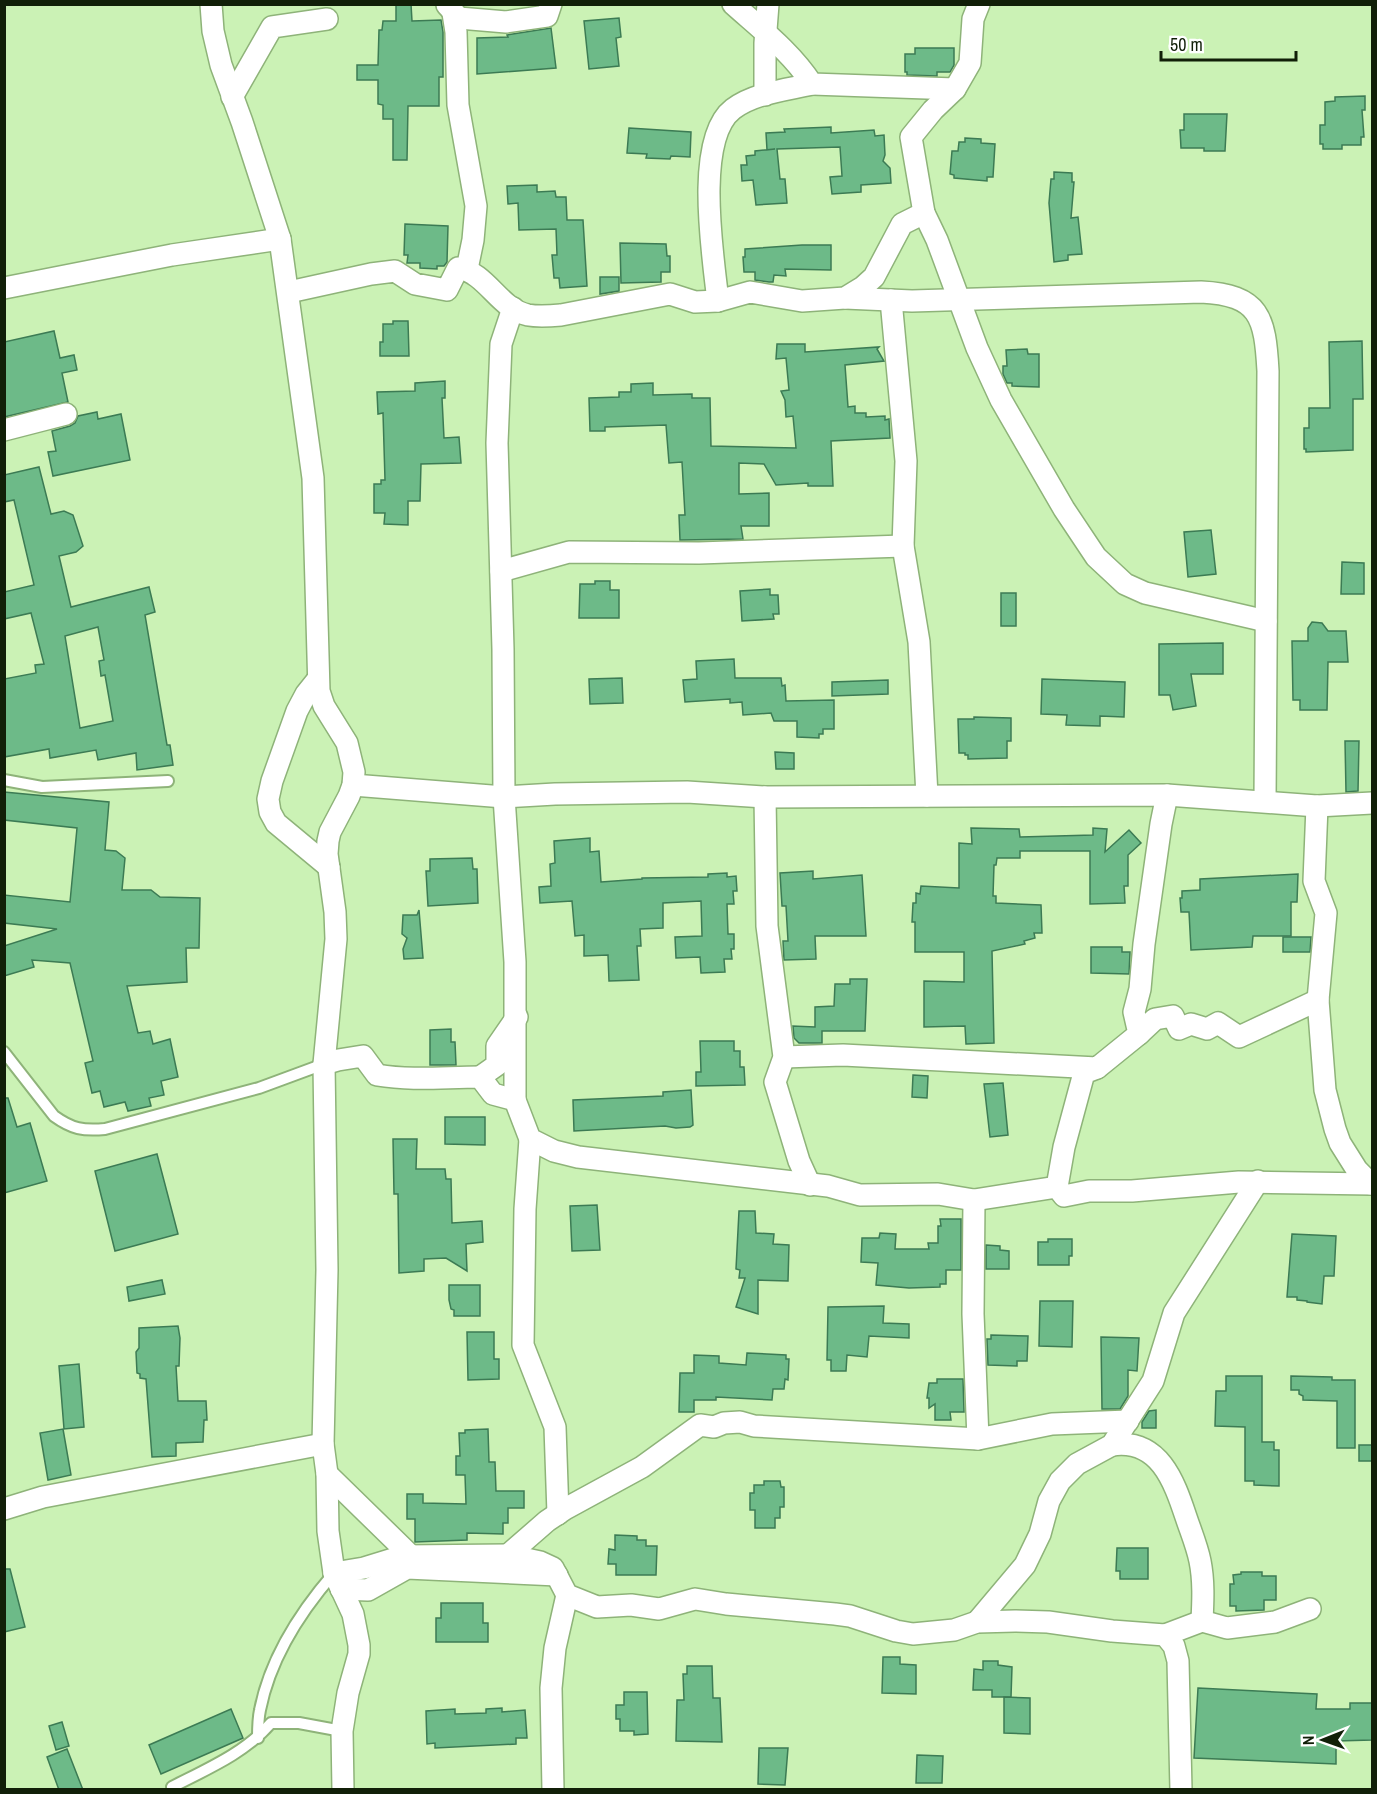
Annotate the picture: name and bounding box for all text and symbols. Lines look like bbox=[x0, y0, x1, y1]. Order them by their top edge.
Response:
scale bar bbox=[1161, 24, 1296, 62]
text: 50 m bbox=[1170, 32, 1203, 57]
north arrow bbox=[1293, 1710, 1353, 1770]
text: N bbox=[1297, 1735, 1319, 1745]

